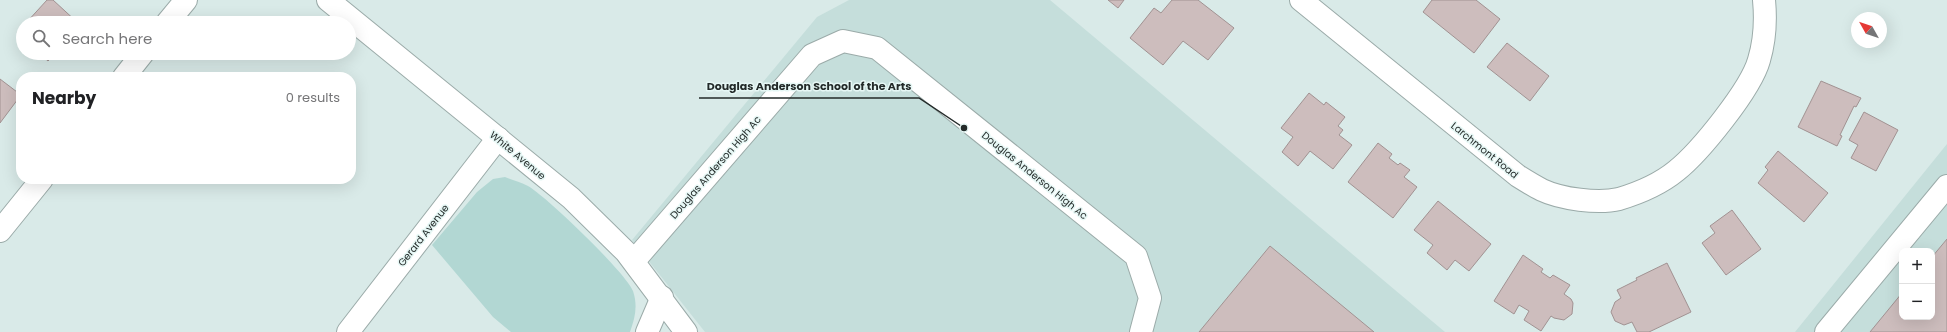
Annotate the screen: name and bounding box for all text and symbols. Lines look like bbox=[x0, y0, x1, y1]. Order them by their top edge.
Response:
north arrow bbox=[1851, 12, 1887, 48]
search box bbox=[16, 16, 356, 60]
icon: search bbox=[30, 27, 52, 49]
text: Search here bbox=[62, 28, 152, 49]
callout: Douglas Anderson School of the Arts bbox=[699, 75, 919, 98]
text: Douglas Anderson School of the Arts bbox=[707, 78, 911, 94]
text: Nearby bbox=[32, 86, 96, 110]
text: 0 results bbox=[286, 88, 340, 107]
street label: Douglas Anderson High Ac bbox=[666, 112, 764, 222]
street label: Larchmont Road bbox=[1448, 119, 1522, 182]
street label: White Avenue bbox=[487, 128, 549, 183]
street label: Douglas Anderson High Ac bbox=[979, 128, 1091, 223]
street label: Gerard Avenue bbox=[394, 201, 452, 270]
map controls bbox=[1899, 248, 1935, 320]
button: + bbox=[1899, 248, 1935, 284]
button: − bbox=[1899, 284, 1935, 320]

